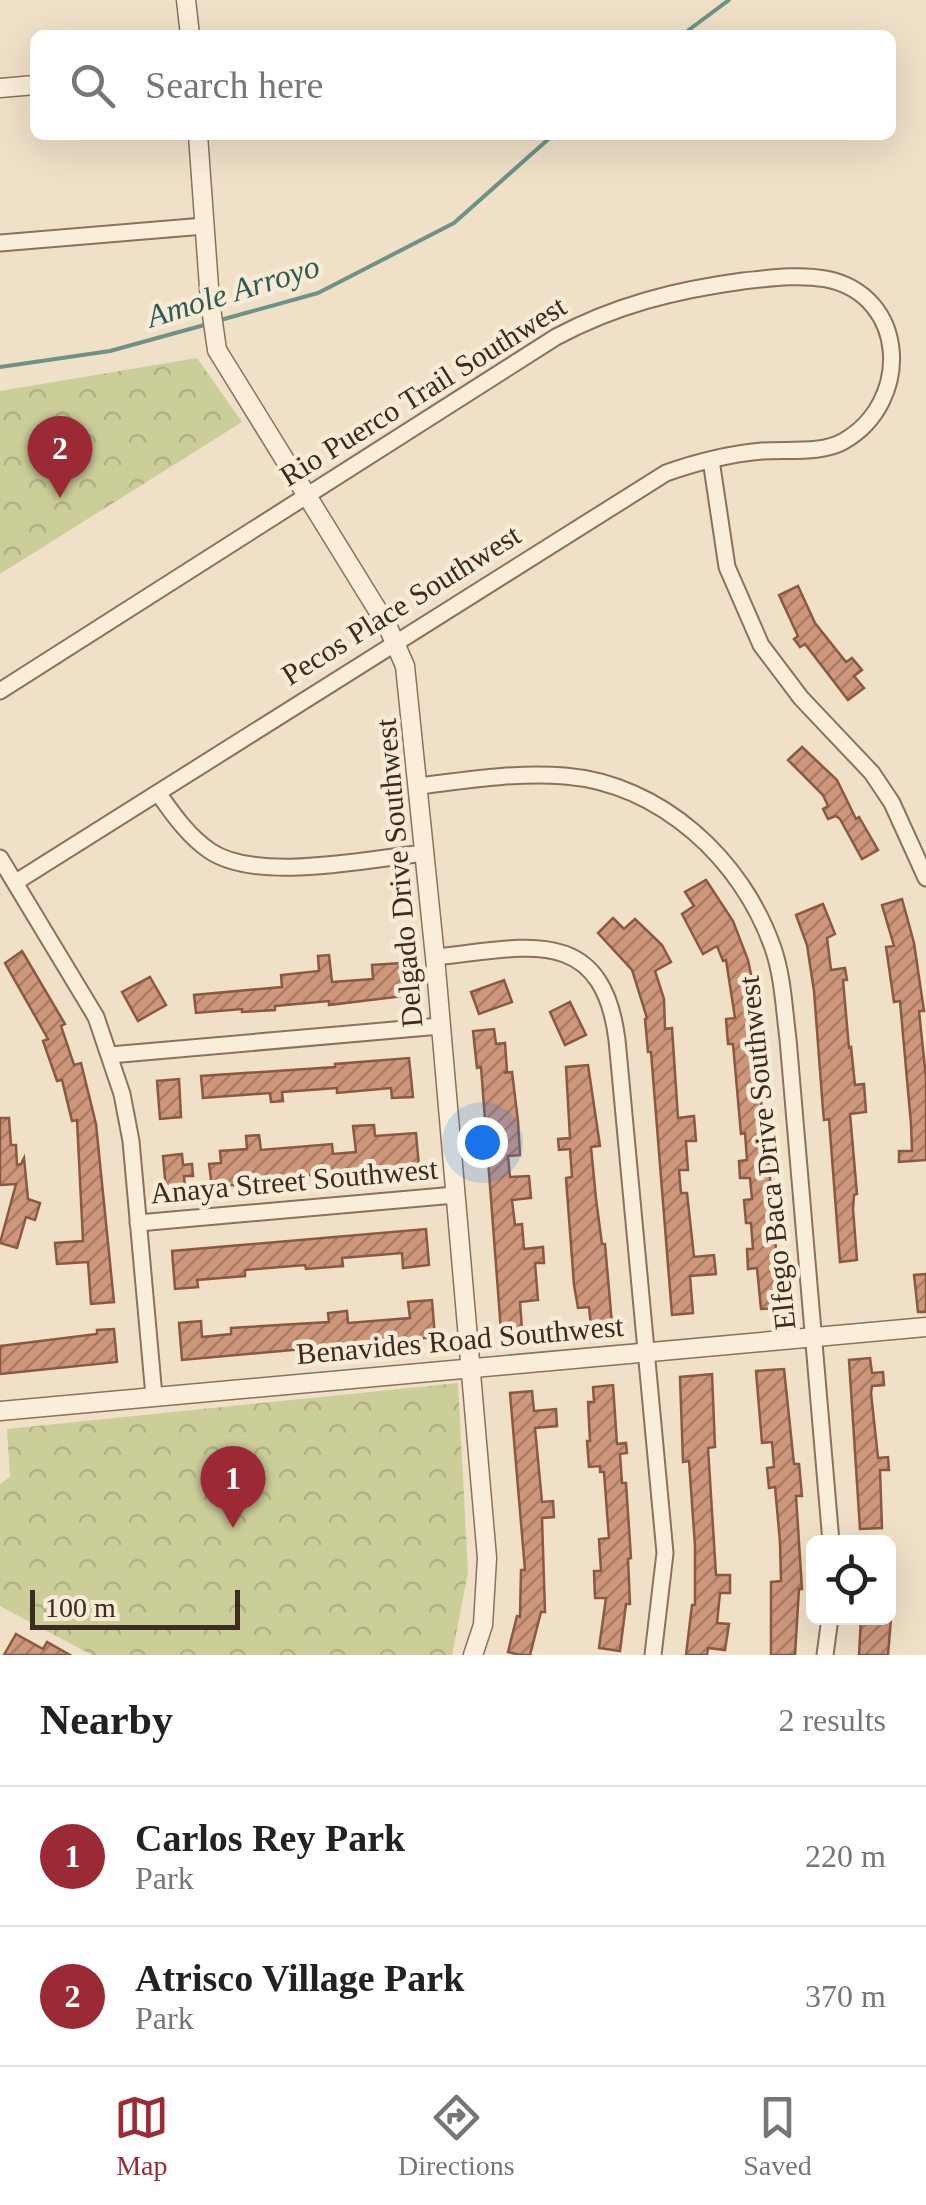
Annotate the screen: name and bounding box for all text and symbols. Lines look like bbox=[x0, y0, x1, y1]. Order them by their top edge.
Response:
search box bbox=[30, 30, 896, 140]
icon: search bbox=[65, 58, 120, 113]
text: Search here bbox=[145, 64, 323, 106]
water label: Amole Arroyo bbox=[140, 248, 324, 335]
street label: Rio Puerco Trail Southwest bbox=[274, 289, 572, 492]
pin: 2 bbox=[28, 416, 92, 498]
street label: Pecos Place Southwest bbox=[275, 517, 527, 691]
street label: Delgado Drive Southwest bbox=[369, 717, 428, 1029]
street label: Elfego Baca Drive Southwest bbox=[731, 974, 802, 1332]
your location bbox=[457, 1117, 508, 1168]
street label: Anaya Street Southwest bbox=[149, 1151, 440, 1210]
street label: Benavides Road Southwest bbox=[295, 1309, 626, 1370]
pin: 1 bbox=[200, 1446, 266, 1528]
map controls bbox=[806, 1535, 896, 1625]
button: locate bbox=[806, 1535, 896, 1625]
scale bar bbox=[30, 1585, 240, 1630]
text: 100 m bbox=[45, 1592, 116, 1623]
text: Nearby bbox=[40, 1697, 173, 1743]
text: 2 results bbox=[778, 1702, 886, 1738]
text: Carlos Rey Park bbox=[135, 1817, 405, 1859]
text: 1 bbox=[65, 1838, 81, 1874]
text: 220 m bbox=[805, 1838, 886, 1874]
text: Park bbox=[135, 1860, 194, 1896]
text: Atrisco Village Park bbox=[135, 1957, 464, 1999]
text: 2 bbox=[65, 1978, 81, 2014]
text: 370 m bbox=[805, 1978, 886, 2014]
text: Park bbox=[135, 2000, 194, 2036]
tab: Map bbox=[114, 2090, 169, 2182]
tab: Directions bbox=[398, 2090, 515, 2182]
tab: Saved bbox=[743, 2090, 812, 2182]

